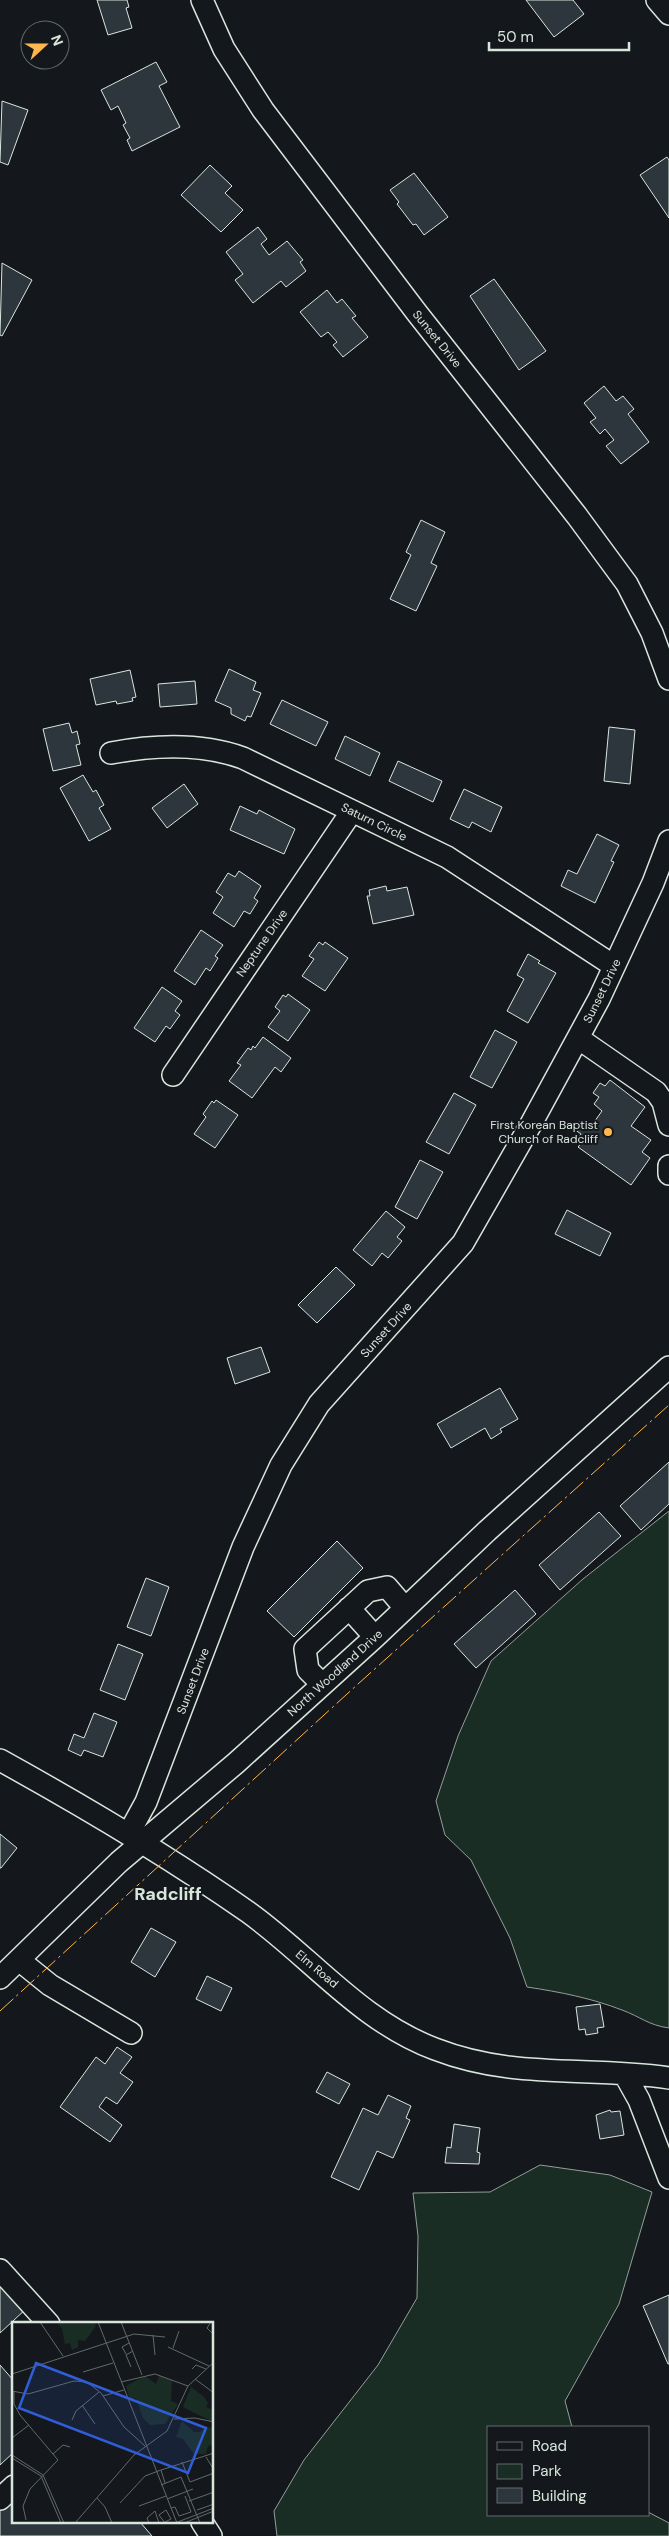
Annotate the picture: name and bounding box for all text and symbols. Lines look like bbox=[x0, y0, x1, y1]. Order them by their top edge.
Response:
north arrow bbox=[20, 20, 70, 70]
scale bar bbox=[489, 20, 629, 52]
text: 50 m bbox=[497, 27, 534, 47]
text: N bbox=[47, 32, 67, 48]
street label: Sunset Drive bbox=[409, 307, 465, 371]
street label: Saturn Circle bbox=[338, 799, 410, 845]
street label: Neptune Drive bbox=[233, 906, 291, 980]
street label: Sunset Drive bbox=[580, 956, 625, 1026]
place label: First Korean Baptist Church of Radcliff bbox=[490, 1117, 598, 1147]
marker: First Korean Baptist Church of Radcliff bbox=[602, 1126, 614, 1138]
street label: Sunset Drive bbox=[357, 1299, 415, 1361]
street label: North Woodland Drive bbox=[284, 1626, 386, 1720]
street label: Sunset Drive bbox=[173, 1645, 213, 1716]
district label: Radcliff bbox=[134, 1882, 202, 1906]
street label: Elm Road bbox=[292, 1946, 342, 1992]
inset map bbox=[12, 2322, 214, 2524]
legend bbox=[487, 2426, 649, 2516]
text: Road bbox=[532, 2436, 567, 2456]
text: Park bbox=[532, 2461, 562, 2481]
text: Building bbox=[532, 2486, 587, 2506]

